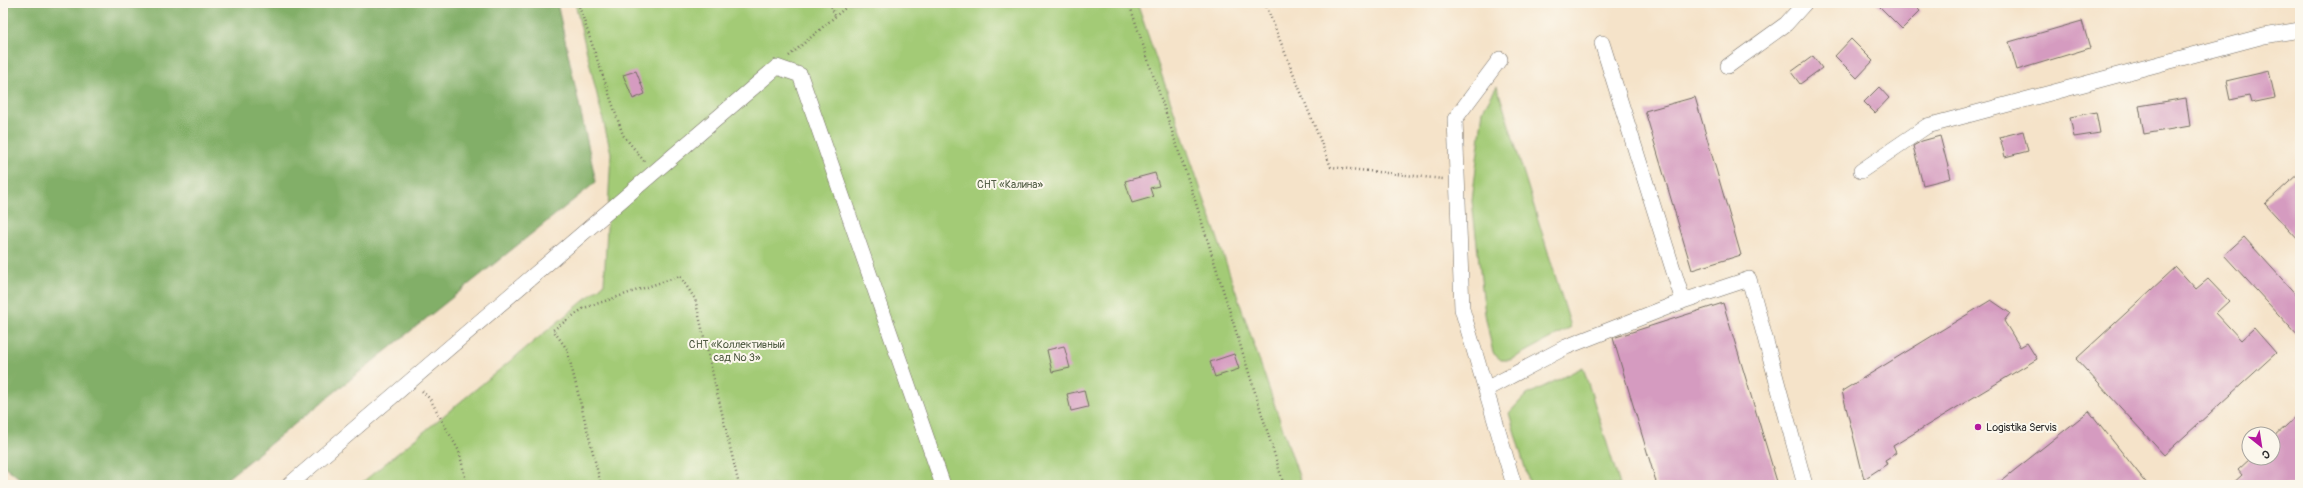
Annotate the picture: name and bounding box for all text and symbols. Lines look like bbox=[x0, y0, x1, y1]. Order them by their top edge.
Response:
park label: СНТ «Калина» bbox=[977, 178, 1043, 191]
park label: СНТ «Коллективный сад № 3» bbox=[689, 338, 785, 364]
place label: Logistika Servis bbox=[1986, 421, 2057, 434]
marker: Logistika Servis bbox=[1973, 422, 1983, 432]
north arrow bbox=[2241, 426, 2281, 466]
text: С bbox=[2259, 447, 2272, 462]

